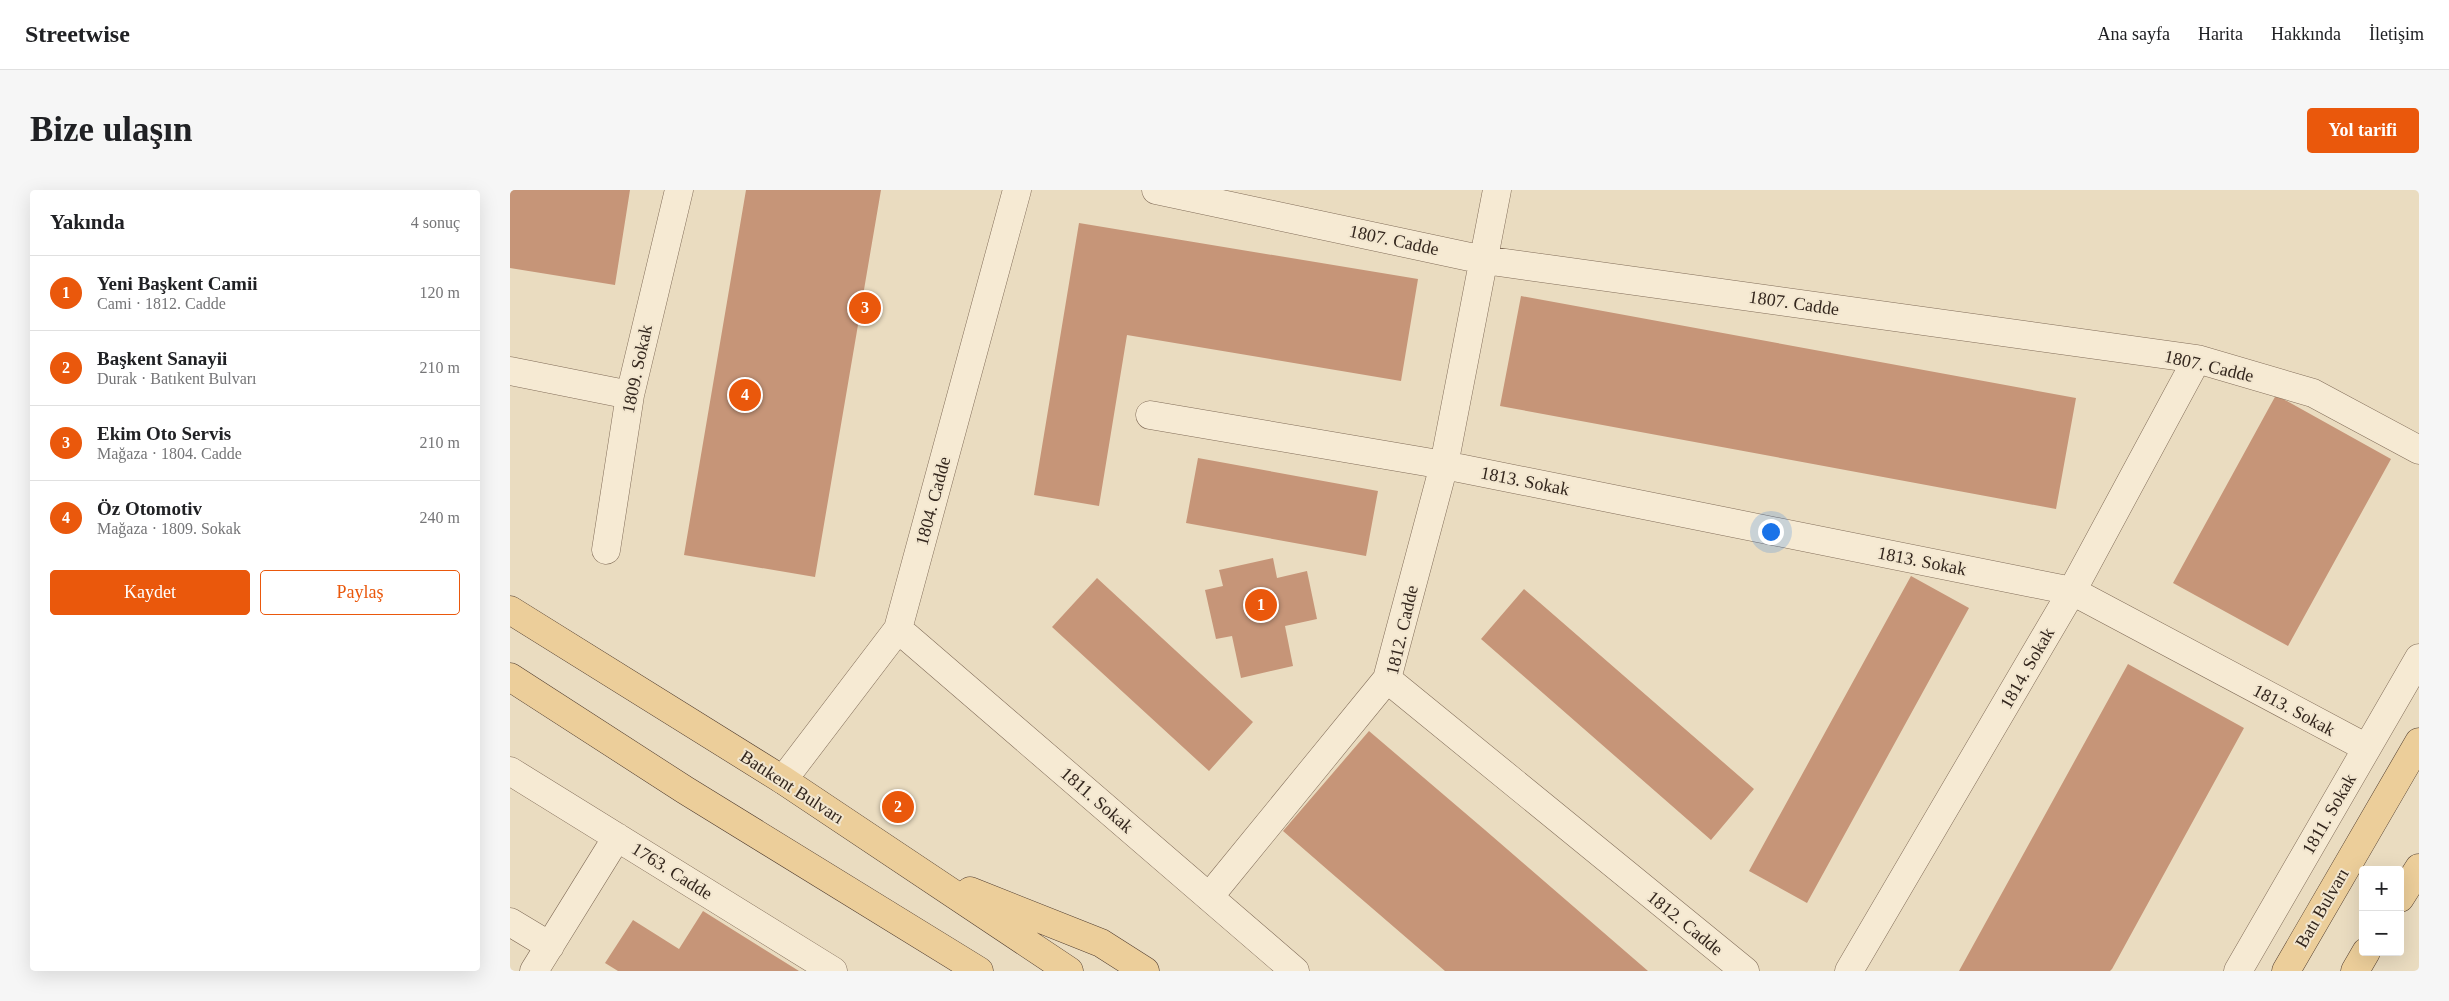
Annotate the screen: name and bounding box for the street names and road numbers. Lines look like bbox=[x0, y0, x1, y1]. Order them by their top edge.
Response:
street label: 1807. Cadde bbox=[1347, 221, 1441, 259]
street label: 1807. Cadde bbox=[1748, 287, 1840, 319]
street label: 1809. Sokak bbox=[618, 323, 656, 415]
street label: 1807. Cadde bbox=[2162, 346, 2256, 386]
street label: 1804. Cadde bbox=[912, 454, 954, 548]
street label: 1813. Sokak bbox=[1479, 463, 1571, 499]
street label: 1813. Sokak bbox=[1876, 543, 1968, 579]
street label: 1812. Cadde bbox=[1382, 583, 1422, 677]
street label: 1814. Sokak bbox=[1996, 624, 2058, 712]
street label: 1813. Sokak bbox=[2250, 680, 2338, 740]
street label: Batıkent Bulvarı bbox=[736, 746, 848, 828]
street label: 1811. Sokak bbox=[1057, 763, 1137, 837]
street label: 1811. Sokak bbox=[2298, 770, 2360, 858]
street label: 1763. Cadde bbox=[628, 838, 716, 904]
street label: Batı Bulvarı bbox=[2291, 865, 2353, 951]
street label: 1812. Cadde bbox=[1643, 887, 1727, 959]

